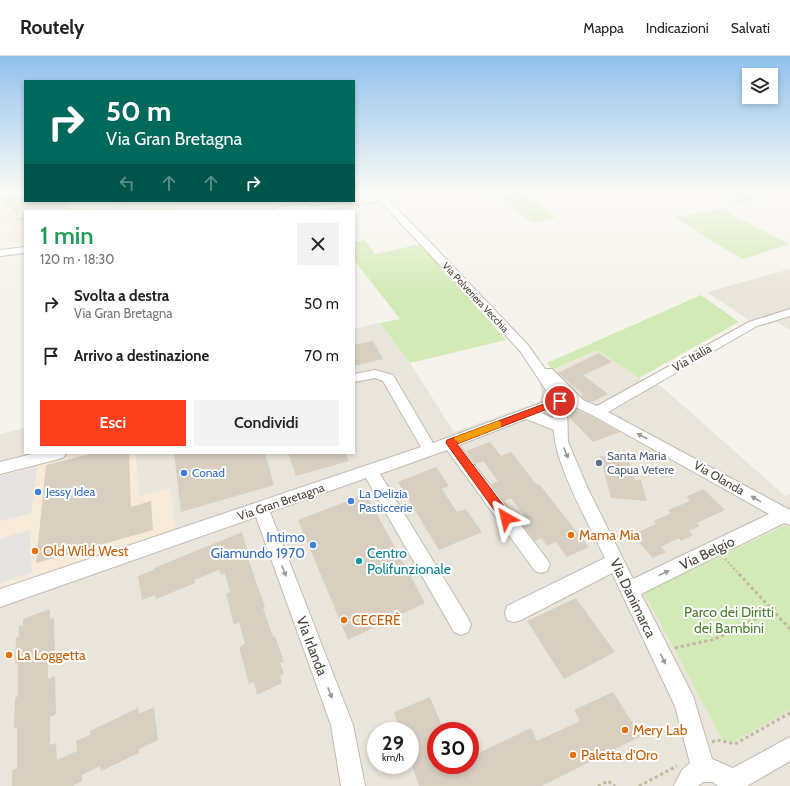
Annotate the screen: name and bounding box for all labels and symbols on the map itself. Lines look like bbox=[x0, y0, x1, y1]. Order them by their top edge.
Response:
street label: Via Polveriera Vecchia bbox=[440, 259, 512, 335]
street label: Via Italia bbox=[669, 340, 714, 375]
pin bbox=[543, 384, 577, 418]
one-way arrow bbox=[637, 433, 648, 439]
one-way arrow bbox=[563, 448, 569, 460]
place label: Santa Maria Capua Vetere bbox=[607, 448, 674, 477]
street label: Via Olanda bbox=[691, 457, 747, 498]
marker: Santa Maria Capua Vetere bbox=[594, 458, 604, 468]
place label: Conad bbox=[192, 465, 225, 480]
marker: Conad bbox=[179, 468, 189, 478]
street label: Via Gran Bretagna bbox=[235, 480, 326, 523]
place label: Jessy Idea bbox=[45, 484, 95, 499]
place label: La Delizia Pasticcerie bbox=[359, 486, 412, 515]
marker: Jessy Idea bbox=[33, 487, 43, 497]
marker: La Delizia Pasticcerie bbox=[346, 496, 356, 506]
one-way arrow bbox=[750, 496, 762, 503]
position arrow bbox=[485, 497, 527, 539]
place label: Mama Mia bbox=[579, 526, 640, 544]
place label: Intimo Giamundo 1970 bbox=[211, 528, 305, 562]
marker: Mama Mia bbox=[566, 530, 576, 540]
street label: Via Belgio bbox=[677, 532, 738, 574]
marker: Intimo Giamundo 1970 bbox=[308, 540, 318, 550]
place label: Old Wild West bbox=[43, 542, 129, 560]
place label: Centro Polifunzionale bbox=[367, 544, 451, 578]
marker: Old Wild West bbox=[30, 546, 40, 556]
street label: Via Danimarca bbox=[606, 555, 660, 641]
marker: Centro Polifunzionale bbox=[354, 556, 364, 566]
one-way arrow bbox=[282, 566, 288, 578]
one-way arrow bbox=[658, 570, 670, 576]
park label: Parco dei Diritti dei Bambini bbox=[684, 603, 774, 637]
place label: CECERÈ bbox=[352, 611, 401, 629]
street label: Via Irlanda bbox=[292, 614, 332, 679]
marker: CECERÈ bbox=[339, 615, 349, 625]
place label: La Loggetta bbox=[17, 646, 86, 664]
marker: La Loggetta bbox=[4, 650, 14, 660]
one-way arrow bbox=[660, 654, 666, 665]
one-way arrow bbox=[328, 687, 334, 699]
place label: Mery Lab bbox=[633, 721, 688, 739]
speed limit sign: 30 bbox=[427, 722, 479, 774]
marker: Mery Lab bbox=[620, 725, 630, 735]
place label: Paletta d'Oro bbox=[581, 746, 658, 764]
marker: Paletta d'Oro bbox=[568, 750, 578, 760]

